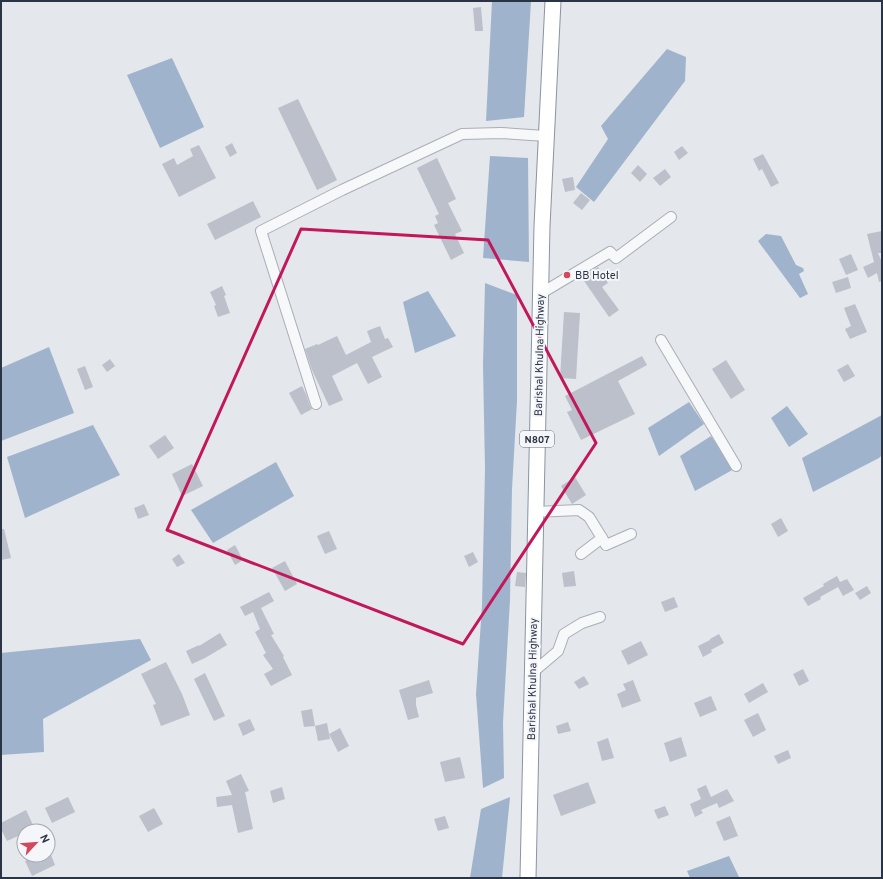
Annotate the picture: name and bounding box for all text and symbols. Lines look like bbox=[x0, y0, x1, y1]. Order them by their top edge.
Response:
place label: BB Hotel bbox=[575, 269, 619, 283]
marker: BB Hotel bbox=[562, 270, 572, 280]
street label: Barishal Khulna Highway bbox=[532, 294, 548, 416]
road number: N807 bbox=[520, 431, 554, 447]
street label: Barishal Khulna Highway bbox=[525, 618, 541, 740]
north arrow bbox=[16, 823, 56, 863]
text: N bbox=[36, 832, 52, 846]

